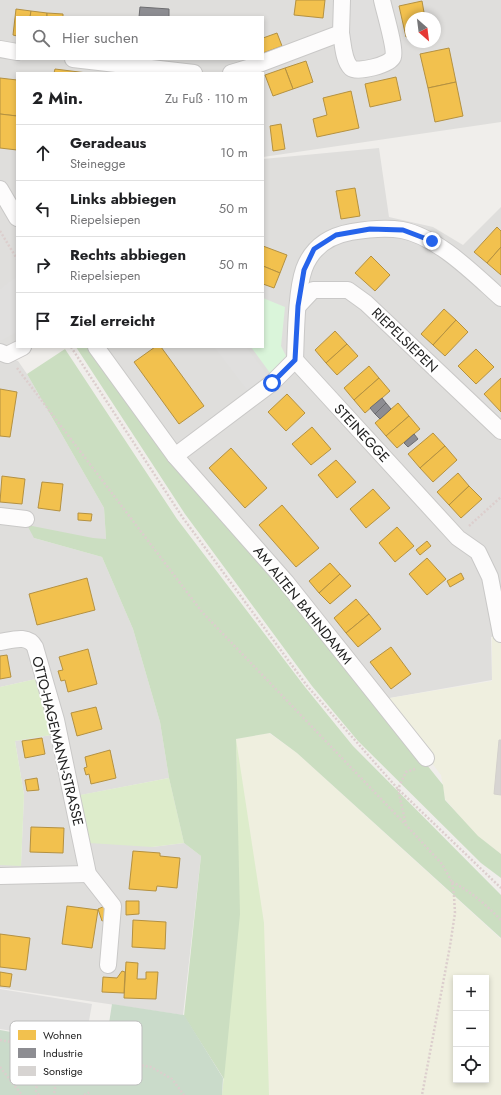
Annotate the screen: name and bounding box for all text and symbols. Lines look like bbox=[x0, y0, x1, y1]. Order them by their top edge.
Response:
north arrow bbox=[405, 12, 441, 48]
search box bbox=[16, 16, 264, 60]
icon: search bbox=[30, 27, 52, 49]
text: Hier suchen bbox=[62, 27, 139, 49]
text: 2 Min. bbox=[32, 86, 83, 110]
text: Zu Fuß · 110 m bbox=[165, 89, 248, 108]
text: Geradeaus bbox=[70, 132, 146, 154]
icon: ahead bbox=[32, 142, 54, 164]
text: 10 m bbox=[220, 143, 248, 162]
text: Steinegge bbox=[70, 154, 125, 173]
text: Links abbiegen bbox=[70, 188, 176, 210]
icon: left bbox=[32, 198, 54, 220]
text: 50 m bbox=[219, 199, 248, 218]
text: Riepelsiepen bbox=[70, 210, 141, 229]
route end bbox=[423, 232, 441, 250]
text: Rechts abbiegen bbox=[70, 244, 186, 266]
icon: right bbox=[32, 254, 54, 276]
text: 50 m bbox=[219, 255, 248, 274]
text: Riepelsiepen bbox=[70, 266, 141, 285]
street label: RIEPELSIEPEN bbox=[367, 303, 443, 377]
icon: arrive bbox=[32, 310, 54, 332]
text: Ziel erreicht bbox=[70, 310, 155, 332]
route start bbox=[263, 374, 281, 392]
street label: STEINEGGE bbox=[330, 399, 394, 467]
street label: AM ALTEN BAHNDAMM bbox=[249, 541, 357, 669]
street label: OTTO-HAGEMANN-STRASSE bbox=[27, 654, 89, 828]
map controls bbox=[453, 975, 489, 1083]
button: + bbox=[453, 975, 489, 1011]
button: − bbox=[453, 1011, 489, 1047]
legend bbox=[10, 1021, 142, 1085]
text: Wohnen bbox=[43, 1027, 82, 1043]
text: Industrie bbox=[43, 1045, 83, 1061]
button: locate bbox=[453, 1047, 489, 1083]
text: Sonstige bbox=[43, 1063, 83, 1079]

